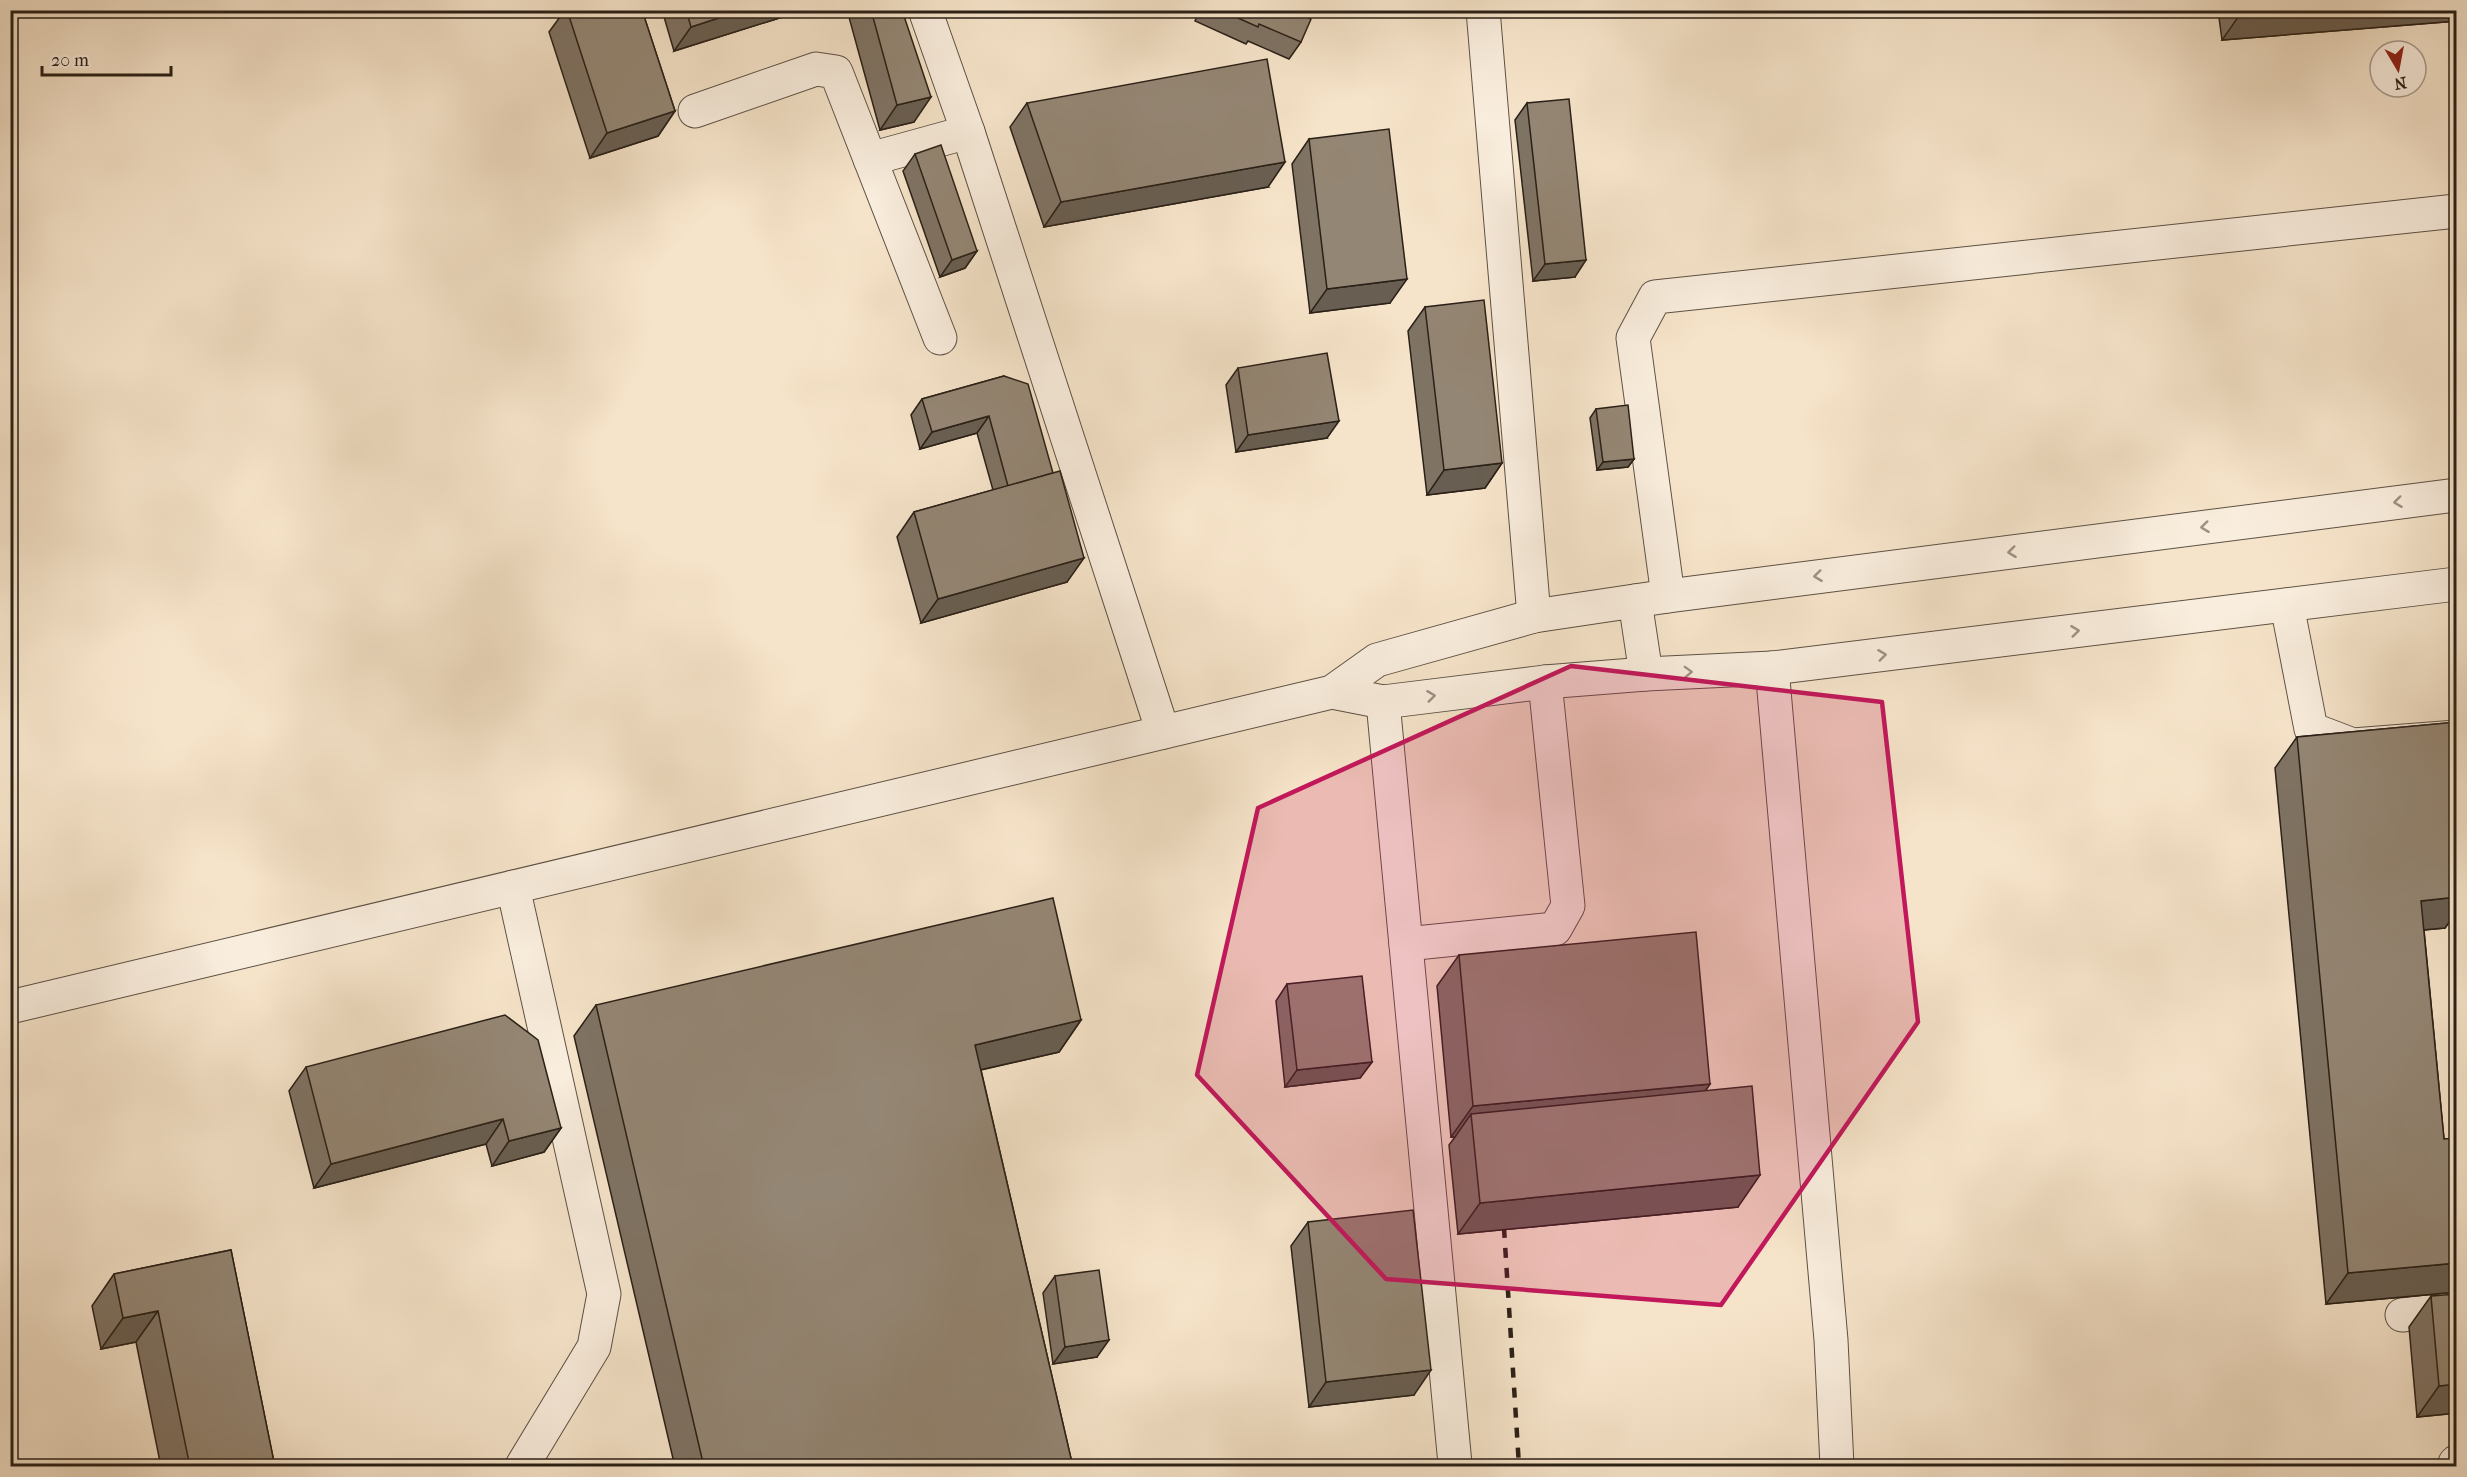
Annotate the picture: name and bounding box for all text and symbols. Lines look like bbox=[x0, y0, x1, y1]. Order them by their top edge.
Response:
scale bar bbox=[42, 39, 171, 77]
north arrow bbox=[2368, 39, 2428, 99]
text: 20 m bbox=[51, 50, 89, 71]
text: N bbox=[2392, 73, 2408, 94]
one-way arrow bbox=[2394, 495, 2403, 508]
one-way arrow bbox=[2200, 520, 2210, 532]
one-way arrow bbox=[2007, 545, 2016, 557]
one-way arrow bbox=[1814, 570, 1823, 582]
one-way arrow bbox=[2071, 625, 2080, 638]
one-way arrow bbox=[1877, 649, 1886, 662]
one-way arrow bbox=[1683, 666, 1692, 679]
one-way arrow bbox=[1426, 690, 1435, 703]

